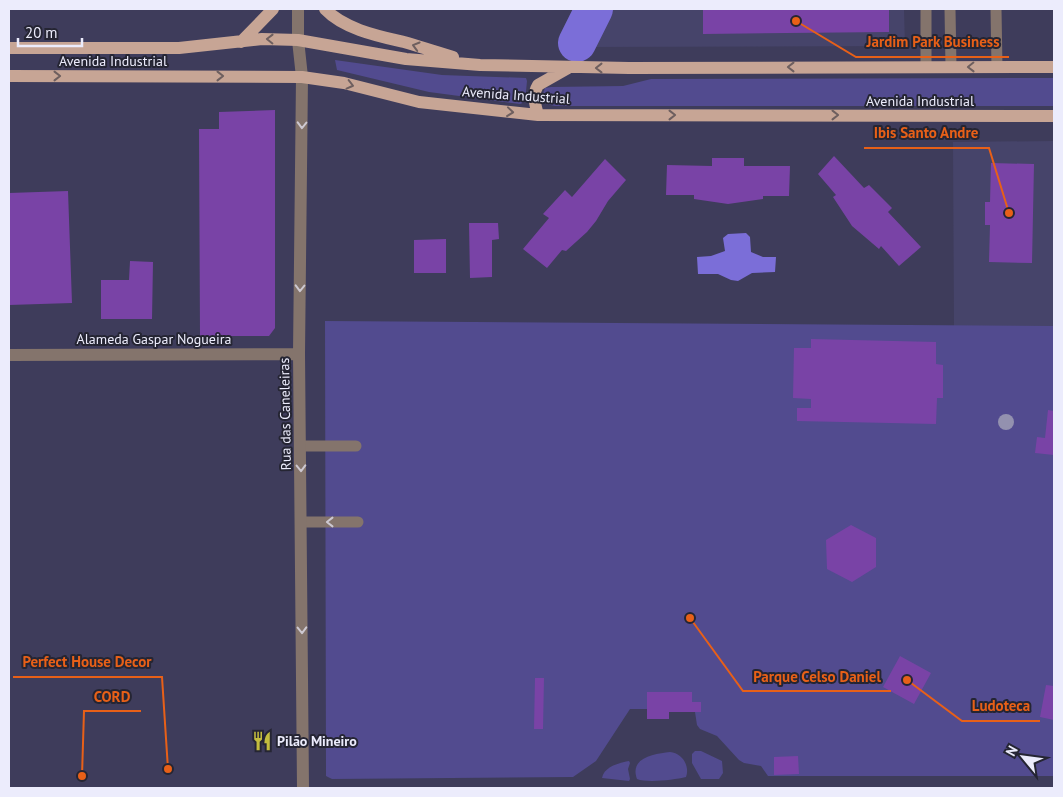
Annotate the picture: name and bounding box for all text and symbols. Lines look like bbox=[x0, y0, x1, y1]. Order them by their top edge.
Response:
scale bar bbox=[18, 15, 81, 47]
text: 20 m bbox=[25, 23, 58, 42]
callout: Jardim Park Business bbox=[856, 27, 1009, 57]
text: Jardim Park Business bbox=[865, 32, 1000, 51]
one-way arrow bbox=[265, 34, 273, 45]
one-way arrow bbox=[413, 41, 421, 51]
street label: Avenida Industrial bbox=[59, 52, 167, 70]
one-way arrow bbox=[595, 62, 603, 73]
one-way arrow bbox=[786, 62, 794, 72]
one-way arrow bbox=[966, 62, 974, 72]
one-way arrow bbox=[54, 71, 62, 81]
one-way arrow bbox=[216, 71, 224, 81]
one-way arrow bbox=[345, 79, 354, 90]
street label: Avenida Industrial bbox=[461, 82, 571, 108]
street label: Avenida Industrial bbox=[866, 92, 974, 110]
one-way arrow bbox=[506, 106, 514, 117]
one-way arrow bbox=[668, 110, 676, 120]
one-way arrow bbox=[831, 110, 839, 120]
callout: Ibis Santo Andre bbox=[864, 118, 989, 148]
one-way arrow bbox=[296, 122, 307, 130]
text: Ibis Santo Andre bbox=[874, 123, 979, 142]
one-way arrow bbox=[295, 284, 305, 292]
street label: Alameda Gaspar Nogueira bbox=[77, 330, 231, 348]
street label: Rua das Caneleiras bbox=[275, 357, 295, 470]
one-way arrow bbox=[295, 464, 306, 472]
one-way arrow bbox=[325, 517, 333, 527]
one-way arrow bbox=[297, 626, 307, 634]
callout: Perfect House Decor bbox=[13, 647, 162, 677]
text: Perfect House Decor bbox=[22, 652, 152, 671]
callout: Parque Celso Daniel bbox=[743, 661, 891, 691]
text: Parque Celso Daniel bbox=[753, 667, 881, 686]
callout: CORD bbox=[84, 681, 141, 711]
text: CORD bbox=[94, 687, 131, 706]
callout: Ludoteca bbox=[962, 691, 1040, 721]
text: Ludoteca bbox=[972, 696, 1030, 715]
restaurant icon: Pilão Mineiro bbox=[251, 730, 273, 752]
place label: Pilão Mineiro bbox=[277, 732, 357, 750]
north arrow bbox=[998, 732, 1048, 782]
text: N bbox=[1002, 742, 1022, 759]

